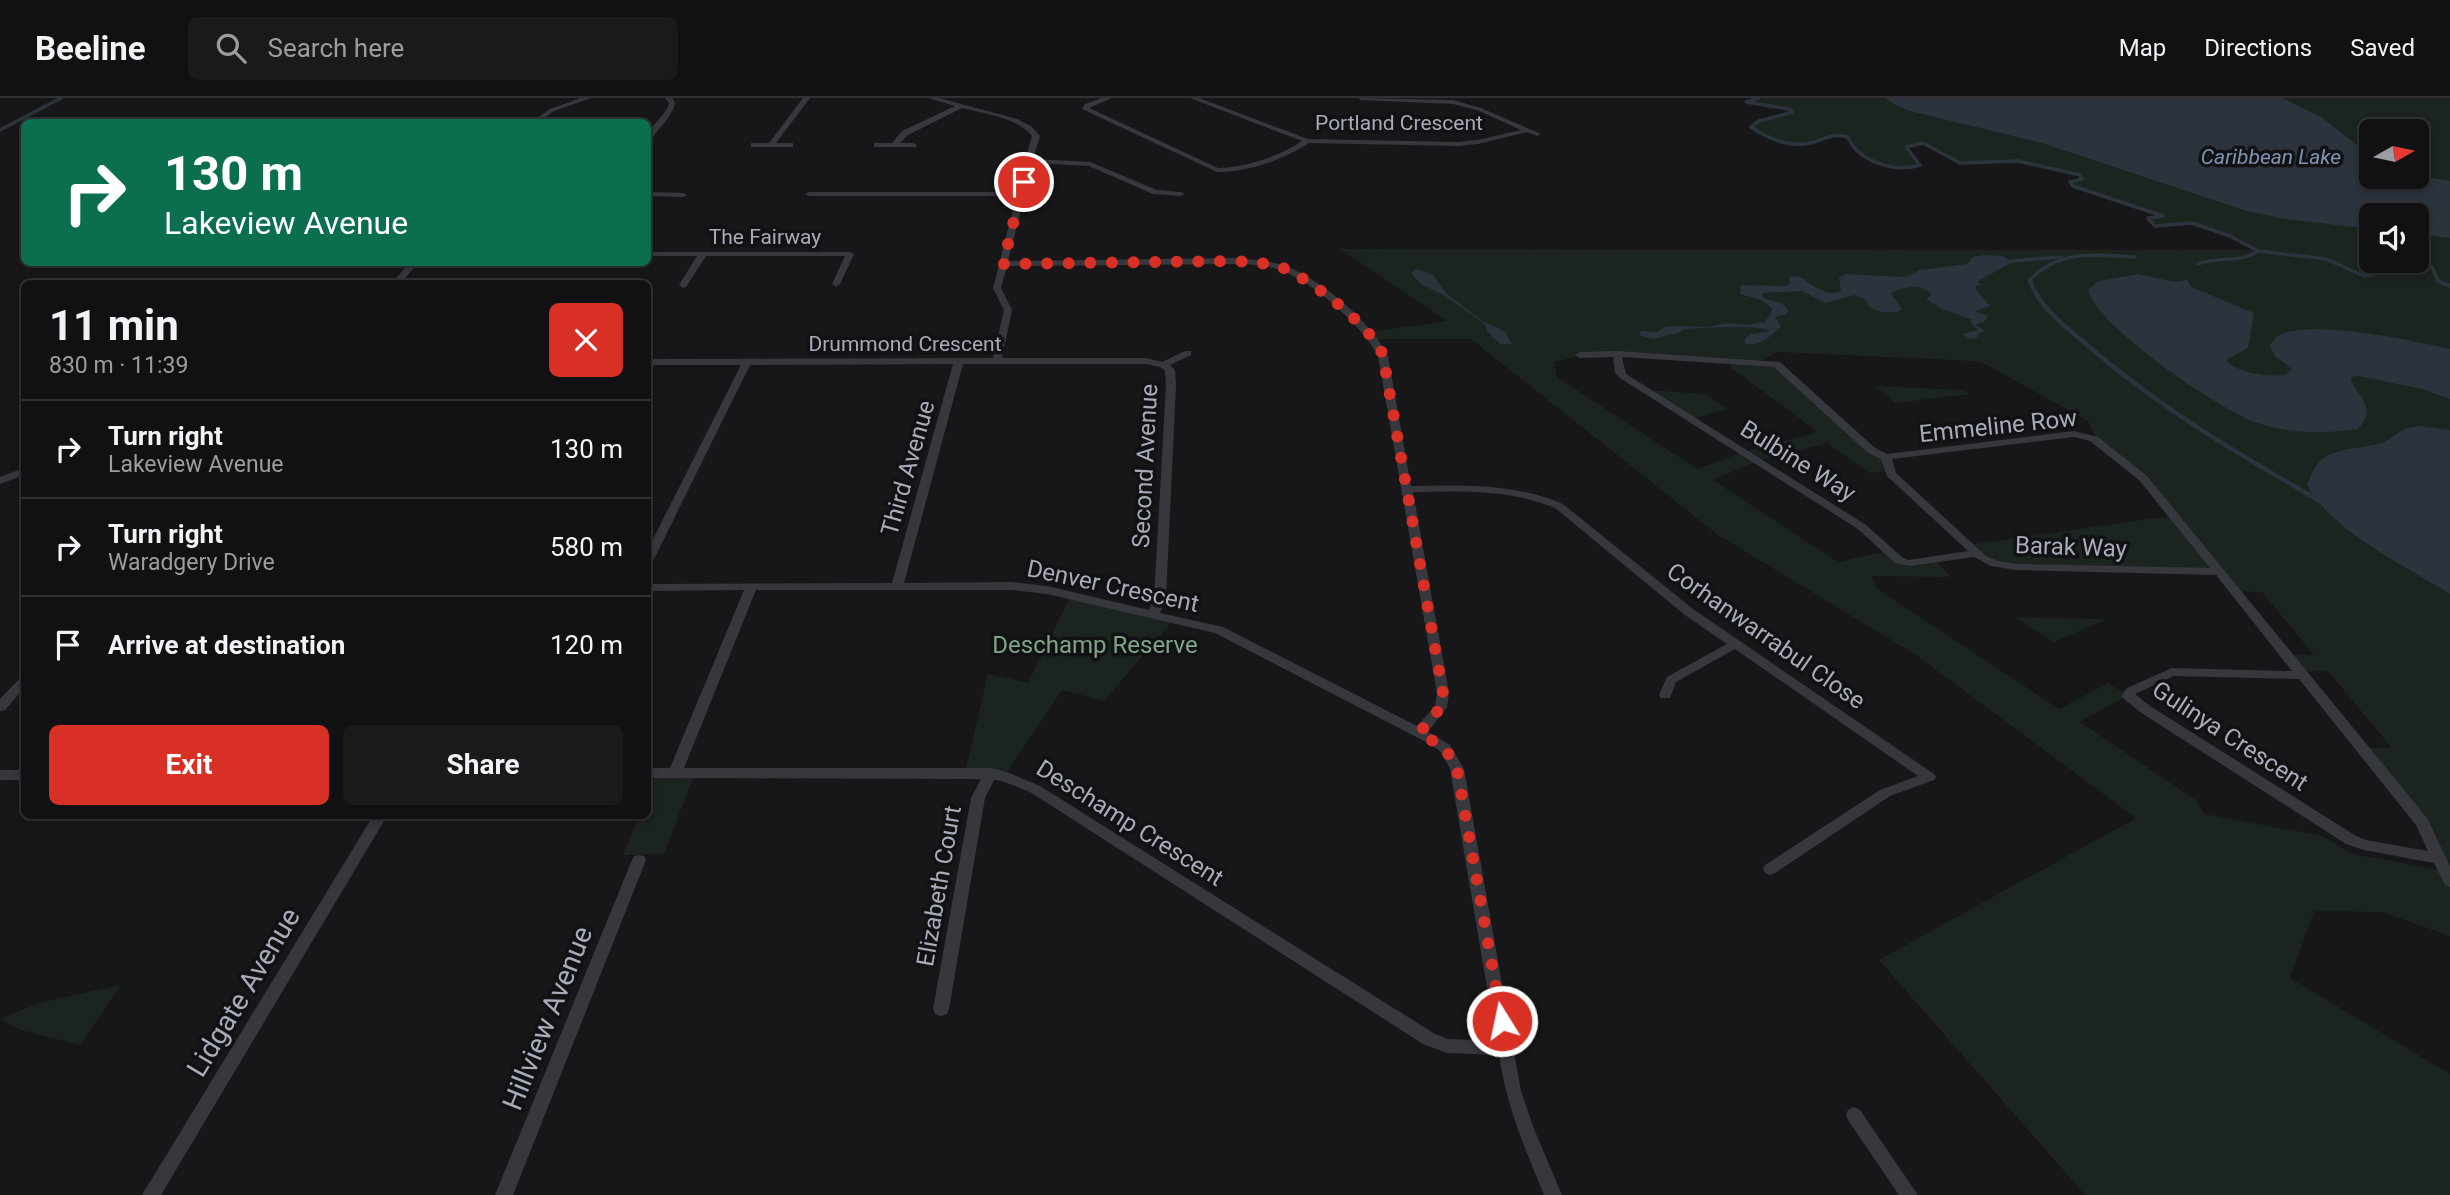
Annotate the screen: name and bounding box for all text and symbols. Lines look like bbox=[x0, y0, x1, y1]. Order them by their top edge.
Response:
search box bbox=[188, 17, 678, 80]
text: Beeline bbox=[35, 29, 146, 68]
icon: search bbox=[212, 29, 250, 67]
text: Search here bbox=[268, 33, 404, 63]
text: Map bbox=[2119, 34, 2166, 62]
text: Directions bbox=[2204, 34, 2312, 62]
text: Saved bbox=[2350, 34, 2415, 62]
street label: Portland Crescent bbox=[1315, 111, 1483, 135]
north arrow bbox=[2359, 119, 2429, 189]
map controls bbox=[2359, 119, 2429, 273]
text: 130 m bbox=[164, 145, 303, 202]
water label: Caribbean Lake bbox=[2201, 145, 2341, 169]
icon: right bbox=[49, 147, 140, 238]
pin bbox=[994, 152, 1054, 212]
icon: arrive bbox=[1005, 163, 1043, 201]
button: sound bbox=[2359, 203, 2429, 273]
text: Lakeview Avenue bbox=[164, 204, 408, 242]
street label: The Fairway bbox=[709, 225, 821, 249]
text: 11 min bbox=[49, 301, 179, 350]
button: close bbox=[549, 303, 623, 377]
street label: Drummond Crescent bbox=[808, 332, 1002, 356]
text: 830 m · 11:39 bbox=[49, 352, 188, 379]
street label: Second Avenue bbox=[1127, 383, 1163, 549]
street label: Third Avenue bbox=[875, 397, 941, 539]
street label: Emmeline Row bbox=[1918, 404, 2078, 448]
street label: Bulbine Way bbox=[1735, 415, 1861, 508]
text: Turn right bbox=[108, 421, 223, 451]
icon: right bbox=[49, 430, 87, 468]
text: 130 m bbox=[550, 434, 623, 464]
text: Lakeview Avenue bbox=[108, 451, 284, 478]
text: Turn right bbox=[108, 519, 223, 549]
icon: right bbox=[49, 528, 87, 566]
street label: Barak Way bbox=[2015, 531, 2128, 563]
text: 580 m bbox=[550, 532, 623, 562]
text: Waradgery Drive bbox=[108, 549, 275, 576]
street label: Denver Crescent bbox=[1024, 554, 1202, 618]
street label: Corhanwarrabul Close bbox=[1661, 557, 1871, 715]
icon: arrive bbox=[49, 626, 87, 664]
text: Arrive at destination bbox=[108, 630, 345, 660]
text: 120 m bbox=[550, 630, 623, 660]
park label: Deschamp Reserve bbox=[992, 631, 1198, 659]
street label: Gulinya Crescent bbox=[2147, 675, 2313, 797]
button: Exit bbox=[49, 725, 329, 805]
button: Share bbox=[343, 725, 623, 805]
street label: Deschamp Crescent bbox=[1031, 754, 1229, 892]
street label: Elizabeth Court bbox=[911, 803, 967, 969]
street label: Lidgate Avenue bbox=[180, 902, 307, 1083]
street label: Hillview Avenue bbox=[496, 922, 599, 1115]
position arrow bbox=[1465, 984, 1539, 1058]

